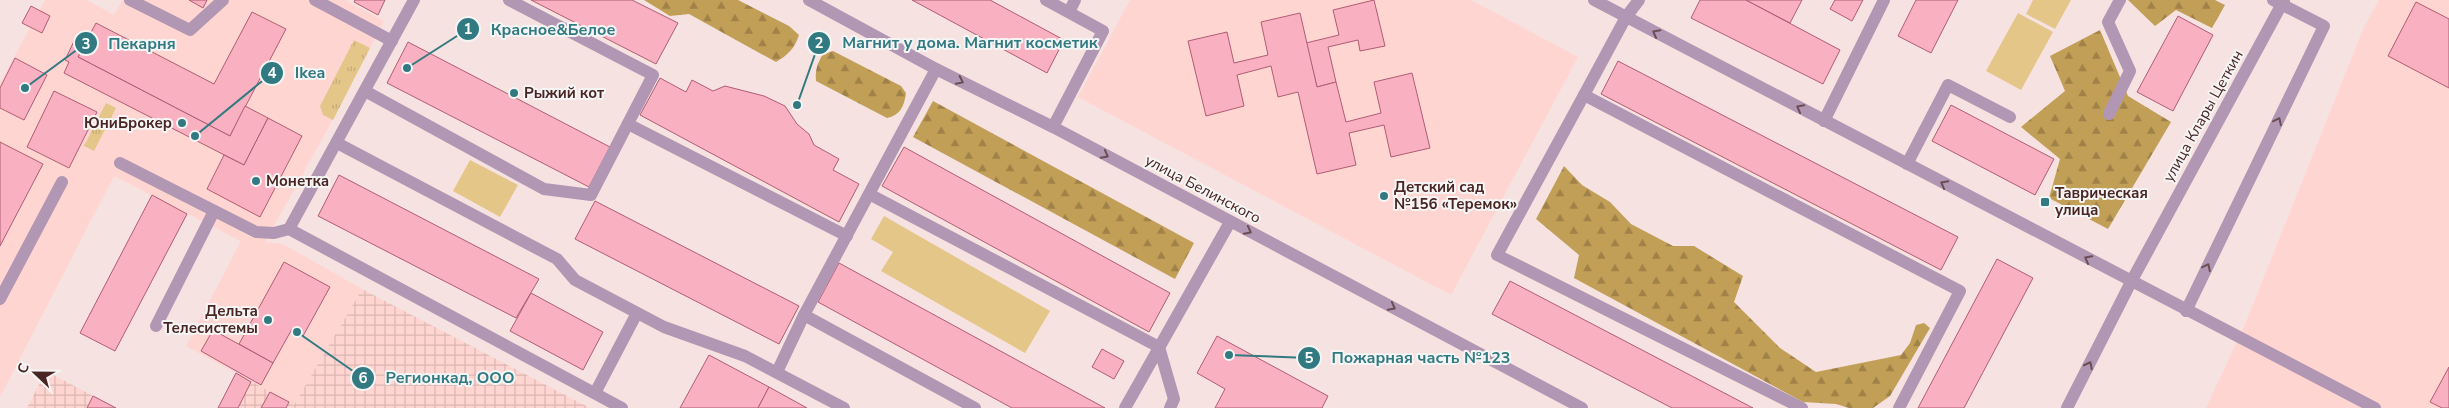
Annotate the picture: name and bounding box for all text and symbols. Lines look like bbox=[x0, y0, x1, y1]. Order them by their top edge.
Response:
callout: Красное&Белое bbox=[455, 14, 625, 45]
text: 1 bbox=[463, 19, 473, 39]
text: Красное&Белое bbox=[491, 19, 615, 41]
callout: Магнит у дома. Магнит косметик bbox=[807, 27, 1107, 58]
callout: Пекарня bbox=[73, 28, 186, 59]
one-way arrow bbox=[1652, 29, 1661, 39]
text: Магнит у дома. Магнит косметик bbox=[842, 32, 1099, 54]
text: Пекарня bbox=[108, 33, 176, 55]
text: 2 bbox=[814, 33, 824, 53]
text: 3 bbox=[81, 34, 91, 54]
street label: улица Клары Цеткин bbox=[2158, 47, 2248, 185]
callout: Ikea bbox=[259, 57, 335, 88]
text: Ikea bbox=[295, 62, 325, 84]
text: 4 bbox=[267, 63, 277, 83]
one-way arrow bbox=[955, 75, 964, 85]
place label: Рыжий кот bbox=[524, 83, 604, 103]
marker: Рыжий кот bbox=[508, 87, 520, 99]
one-way arrow bbox=[1796, 104, 1805, 114]
place label: ЮниБрокер bbox=[84, 113, 172, 133]
marker: ЮниБрокер bbox=[176, 117, 188, 129]
one-way arrow bbox=[2272, 117, 2282, 126]
one-way arrow bbox=[1099, 149, 1108, 159]
street label: улица Белинского bbox=[1142, 150, 1264, 228]
place label: Монетка bbox=[266, 171, 329, 191]
marker: Монетка bbox=[250, 175, 262, 187]
place label: Детский сад №156 «Теремок» bbox=[1394, 177, 1517, 214]
one-way arrow bbox=[1940, 180, 1949, 190]
place label: Таврическая улица bbox=[2055, 183, 2148, 220]
marker: Детский сад №156 «Теремок» bbox=[1378, 190, 1390, 202]
marker: Таврическая улица bbox=[2039, 196, 2051, 208]
one-way arrow bbox=[1243, 225, 1252, 235]
one-way arrow bbox=[2084, 256, 2093, 266]
one-way arrow bbox=[2201, 263, 2212, 272]
place label: Дельта Телесистемы bbox=[163, 301, 258, 338]
one-way arrow bbox=[1386, 301, 1395, 311]
marker: Дельта Телесистемы bbox=[262, 314, 274, 326]
callout: Пожарная часть №123 bbox=[1297, 342, 1521, 373]
text: Пожарная часть №123 bbox=[1332, 347, 1510, 369]
north arrow bbox=[10, 348, 60, 398]
text: 5 bbox=[1304, 348, 1314, 368]
text: С bbox=[13, 360, 34, 376]
one-way arrow bbox=[2083, 361, 2093, 370]
callout: Регионкад, ООО bbox=[351, 362, 525, 393]
text: Регионкад, ООО bbox=[386, 367, 514, 389]
text: 6 bbox=[358, 368, 368, 388]

